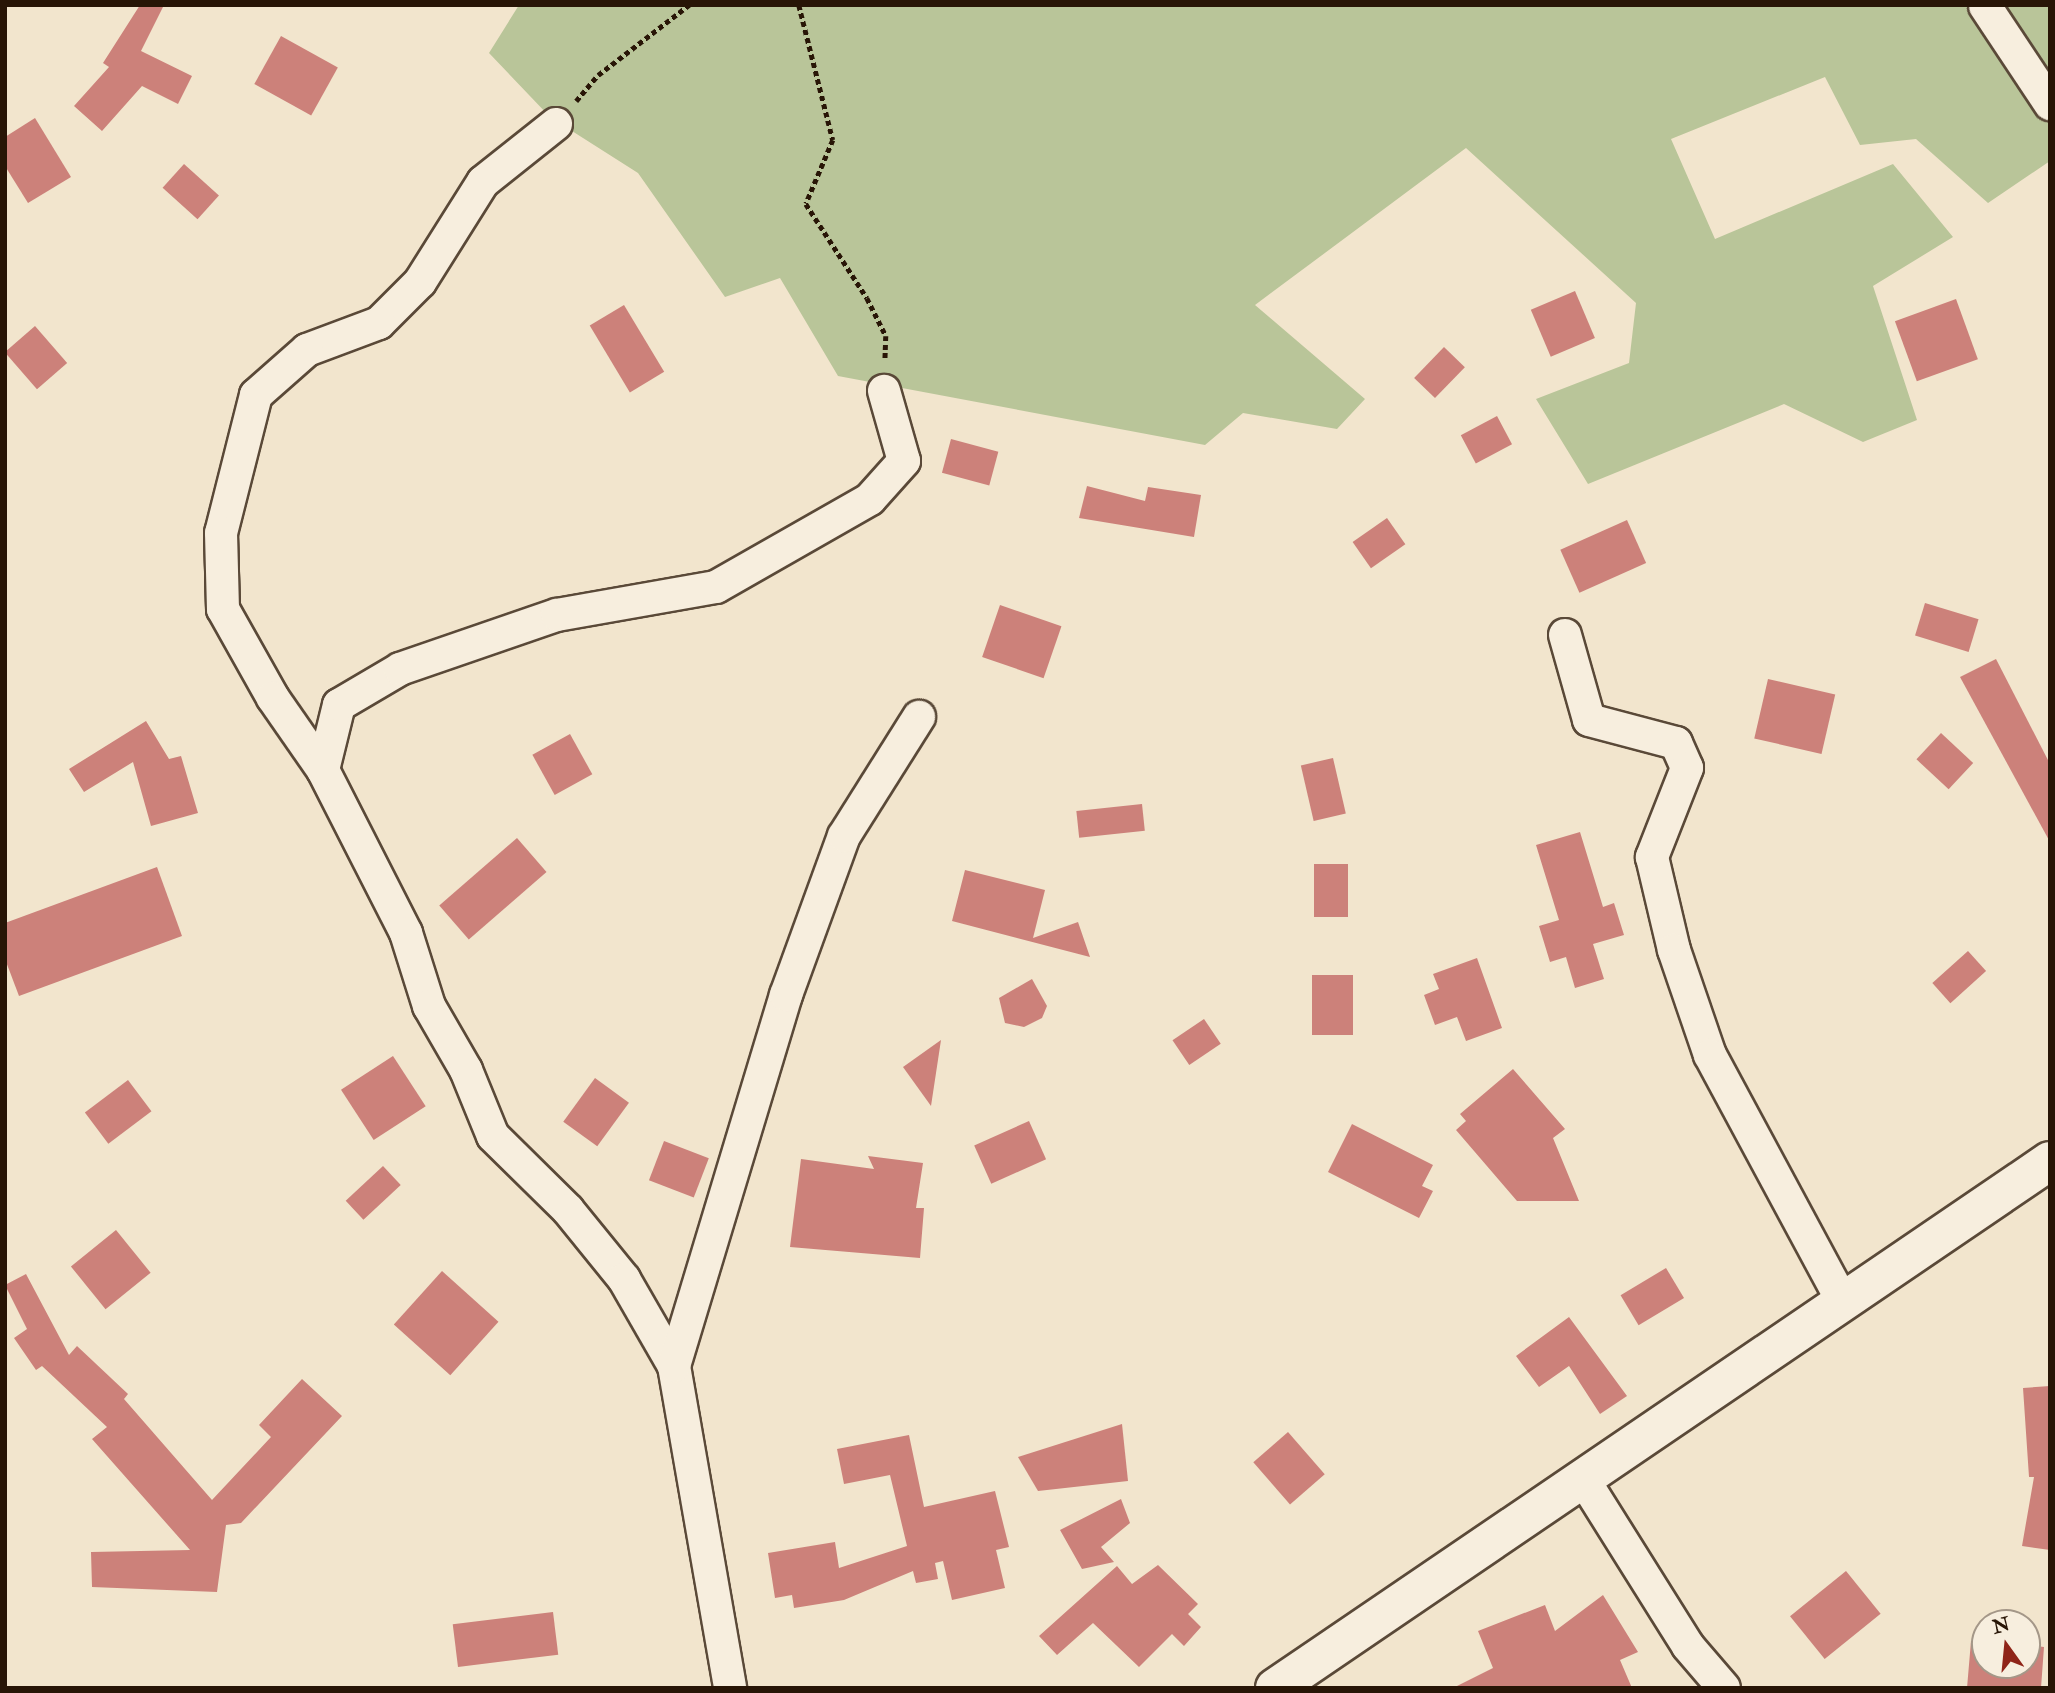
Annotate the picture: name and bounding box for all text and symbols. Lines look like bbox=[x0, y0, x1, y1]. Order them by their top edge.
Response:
north arrow bbox=[1971, 1609, 2041, 1679]
text: N bbox=[1990, 1612, 2012, 1639]

